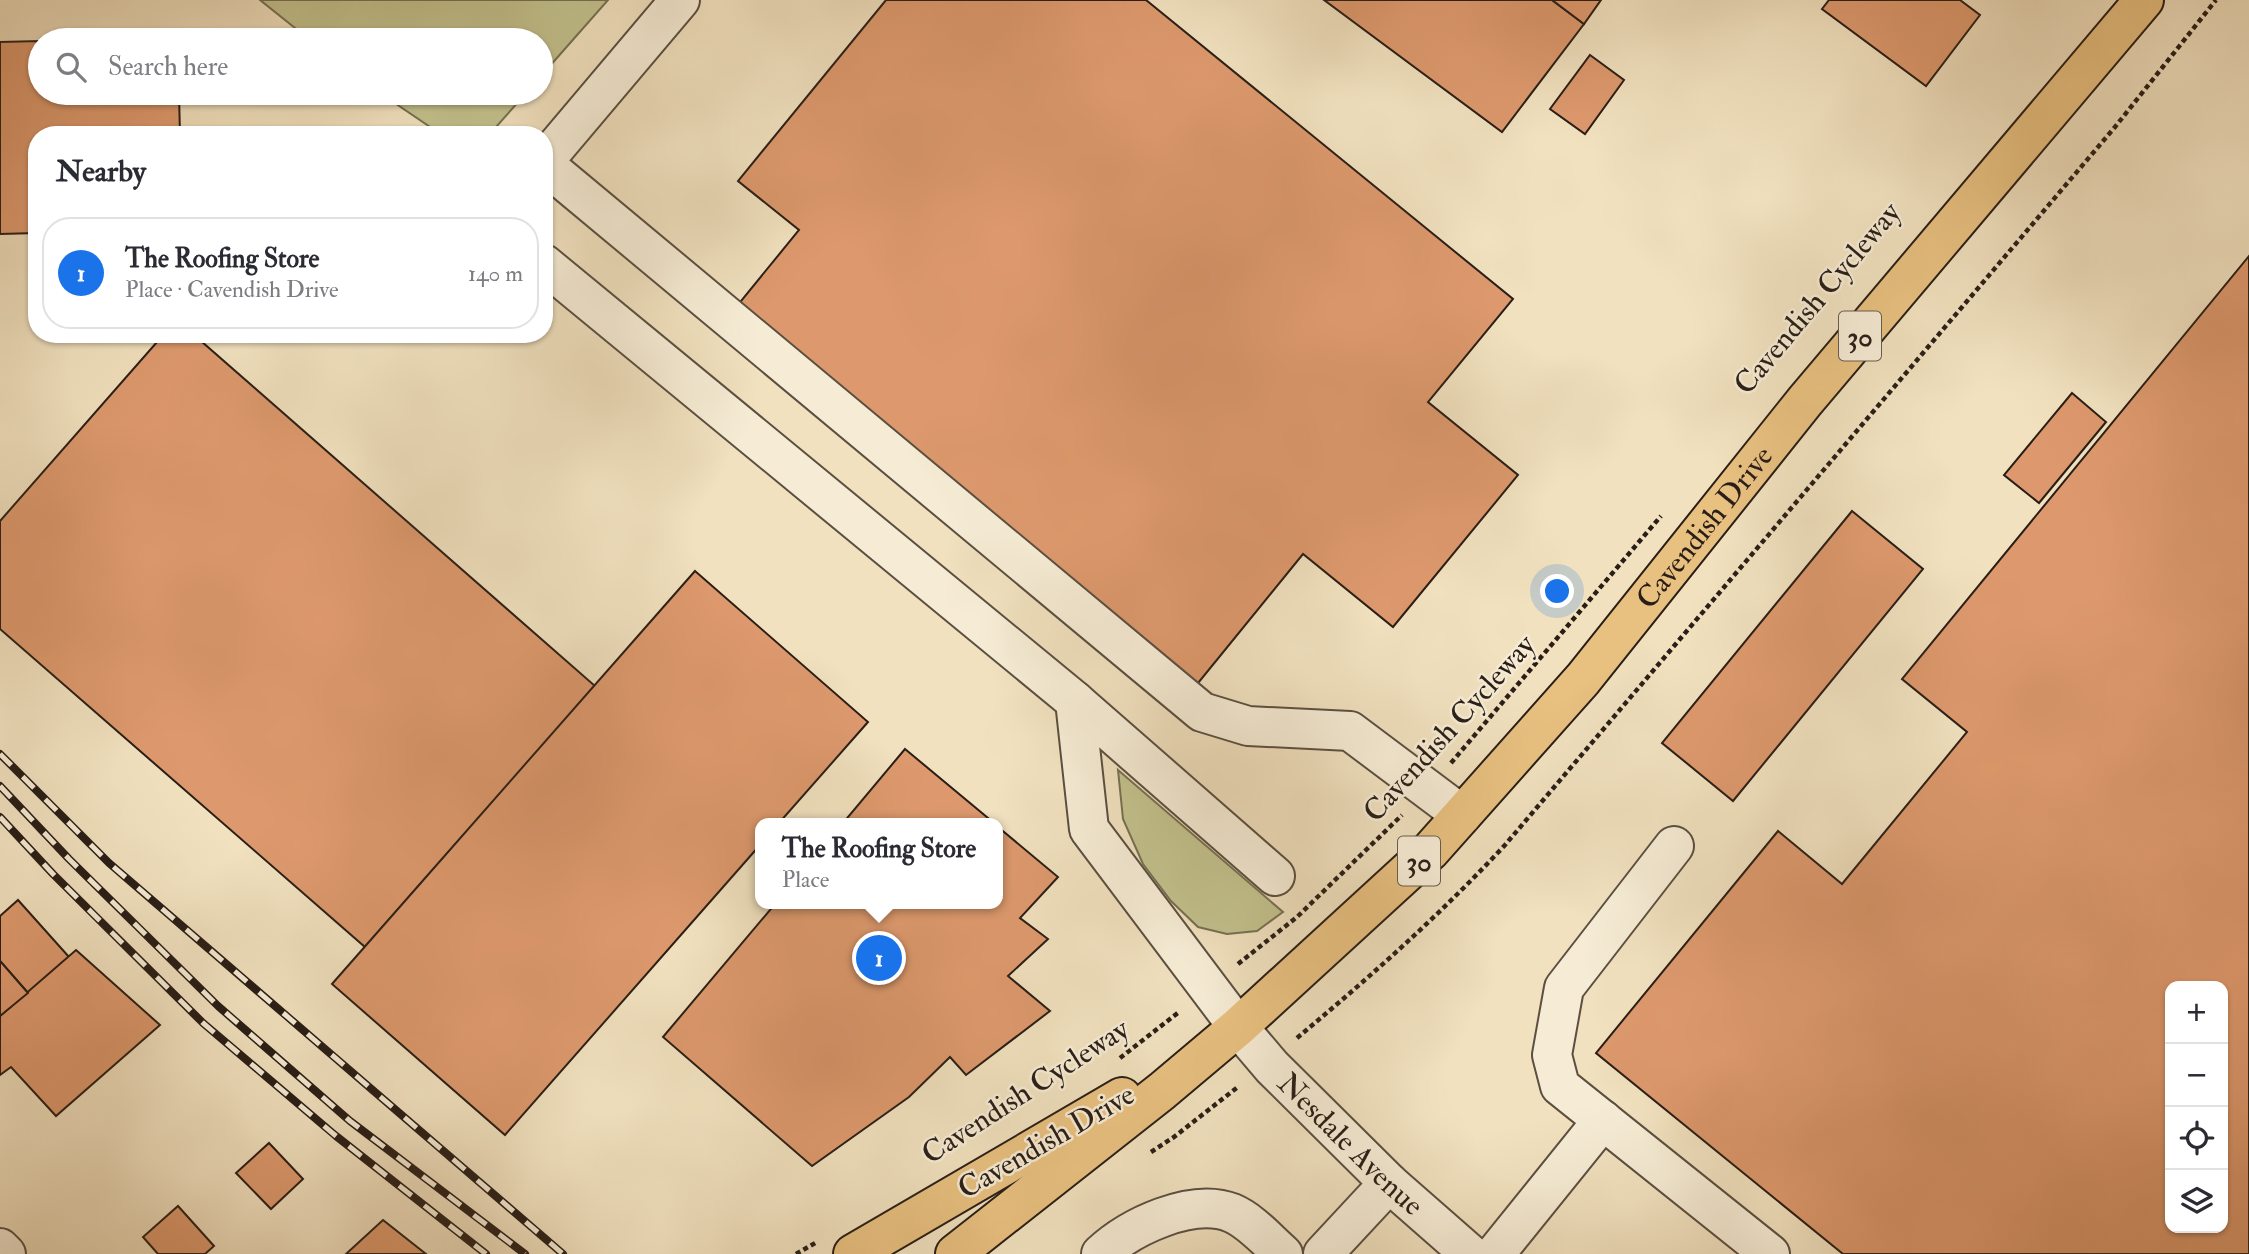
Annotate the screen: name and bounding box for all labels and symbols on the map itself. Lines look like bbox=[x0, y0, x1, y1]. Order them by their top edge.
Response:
street label: Cavendish Cycleway bbox=[1726, 194, 1909, 402]
road number: 30 bbox=[1839, 312, 1881, 360]
street label: Cavendish Drive bbox=[1628, 438, 1781, 616]
your location bbox=[1540, 574, 1574, 608]
street label: Cavendish Cycleway bbox=[1355, 626, 1544, 830]
road number: 30 bbox=[1398, 836, 1440, 886]
pin: 1 bbox=[856, 932, 902, 984]
street label: Cavendish Cycleway bbox=[915, 1010, 1137, 1172]
street label: Nesdale Avenue bbox=[1270, 1065, 1431, 1224]
street label: Cavendish Drive bbox=[951, 1076, 1141, 1207]

